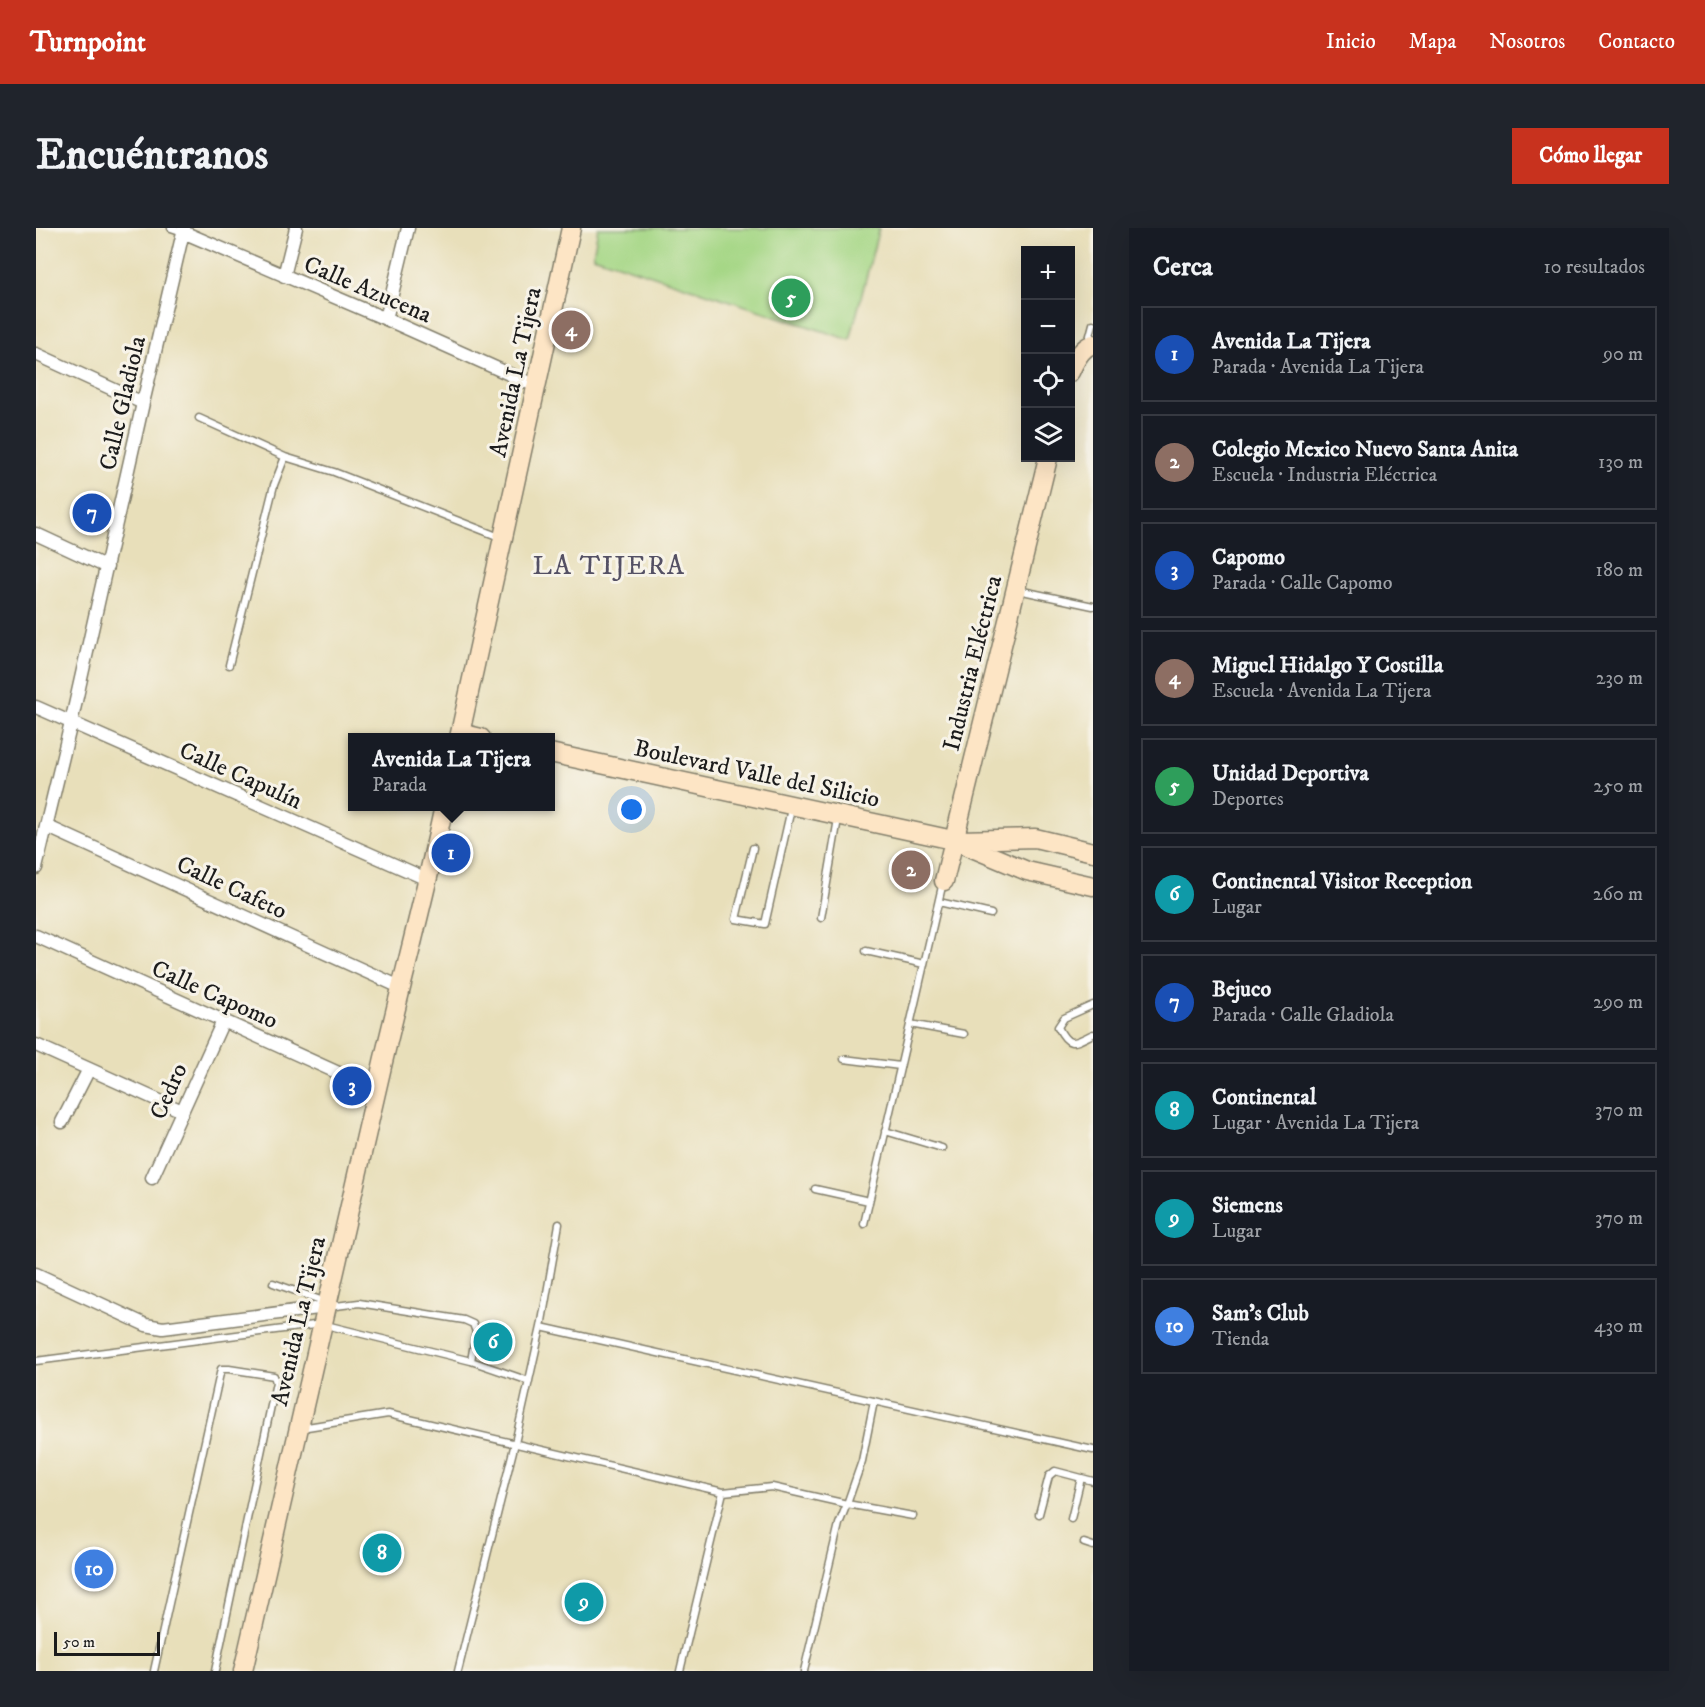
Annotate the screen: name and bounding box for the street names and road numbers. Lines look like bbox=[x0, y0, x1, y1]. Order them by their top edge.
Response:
street label: Calle Azucena bbox=[299, 250, 437, 331]
street label: Avenida La Tijera bbox=[483, 284, 549, 460]
street label: Calle Gladiola bbox=[93, 332, 153, 473]
street label: Industria Eléctrica bbox=[937, 572, 1009, 754]
street label: Boulevard Valle del Silicio bbox=[631, 733, 882, 815]
street label: Calle Capulín bbox=[175, 736, 307, 817]
street label: Calle Cafeto bbox=[171, 849, 292, 927]
street label: Calle Capomo bbox=[147, 954, 282, 1036]
street label: Cedro bbox=[143, 1059, 195, 1124]
street label: Avenida La Tijera bbox=[265, 1233, 333, 1409]

